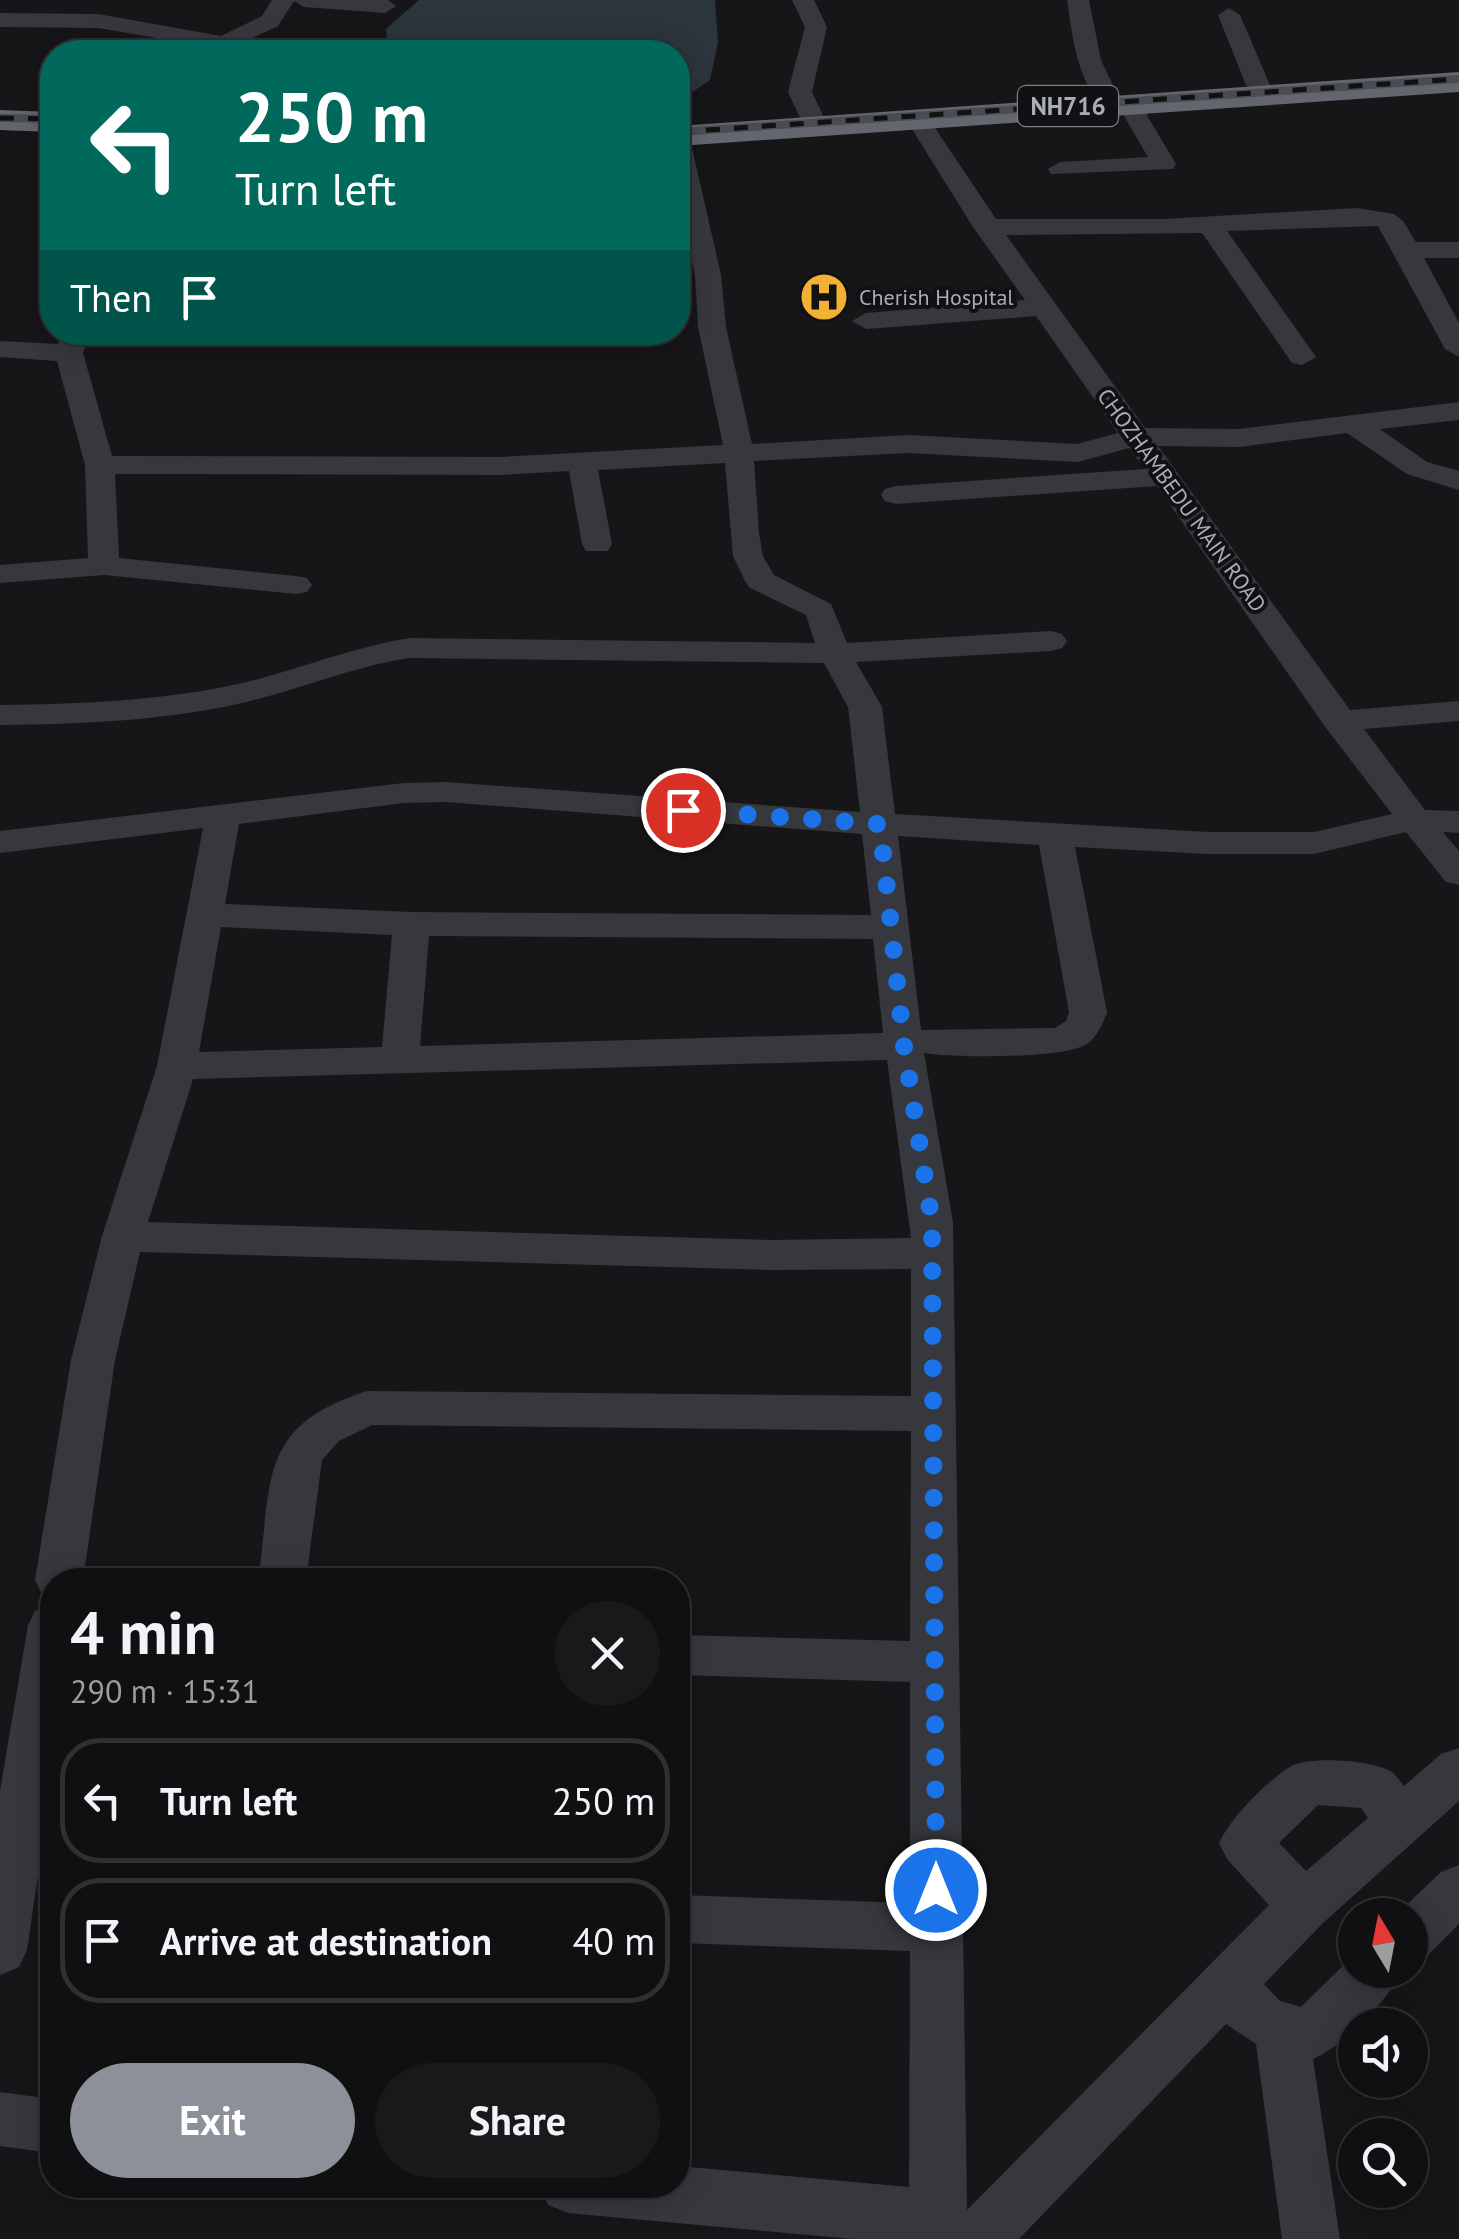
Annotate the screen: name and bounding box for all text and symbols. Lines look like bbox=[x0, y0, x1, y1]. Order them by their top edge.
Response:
text: 250 m bbox=[235, 71, 428, 161]
icon: left bbox=[70, 80, 200, 210]
road number: NH716 bbox=[1018, 86, 1118, 126]
text: Turn left bbox=[235, 159, 396, 217]
icon: arrive bbox=[172, 270, 227, 325]
hospital icon: Cherish Hospital bbox=[798, 271, 850, 323]
text: Then bbox=[70, 273, 152, 322]
place label: Cherish Hospital bbox=[859, 283, 1014, 311]
street label: CHOZHAMBEDU MAIN ROAD bbox=[1091, 383, 1273, 617]
pin bbox=[641, 768, 726, 853]
icon: arrive bbox=[656, 783, 711, 838]
text: 4 min bbox=[70, 1593, 216, 1671]
button: close bbox=[555, 1601, 660, 1706]
text: 290 m · 15:31 bbox=[70, 1670, 259, 1712]
icon: left bbox=[75, 1773, 130, 1828]
text: Turn left bbox=[160, 1776, 297, 1825]
text: 250 m bbox=[552, 1776, 655, 1825]
position arrow bbox=[884, 1838, 988, 1942]
north arrow bbox=[1338, 1898, 1428, 1988]
map controls bbox=[1338, 1898, 1428, 2208]
icon: arrive bbox=[75, 1913, 130, 1968]
text: Arrive at destination bbox=[160, 1916, 492, 1965]
text: 40 m bbox=[573, 1916, 655, 1965]
button: sound bbox=[1338, 2008, 1428, 2098]
button: Exit bbox=[70, 2063, 355, 2178]
button: Share bbox=[375, 2063, 660, 2178]
button: search bbox=[1338, 2118, 1428, 2208]

